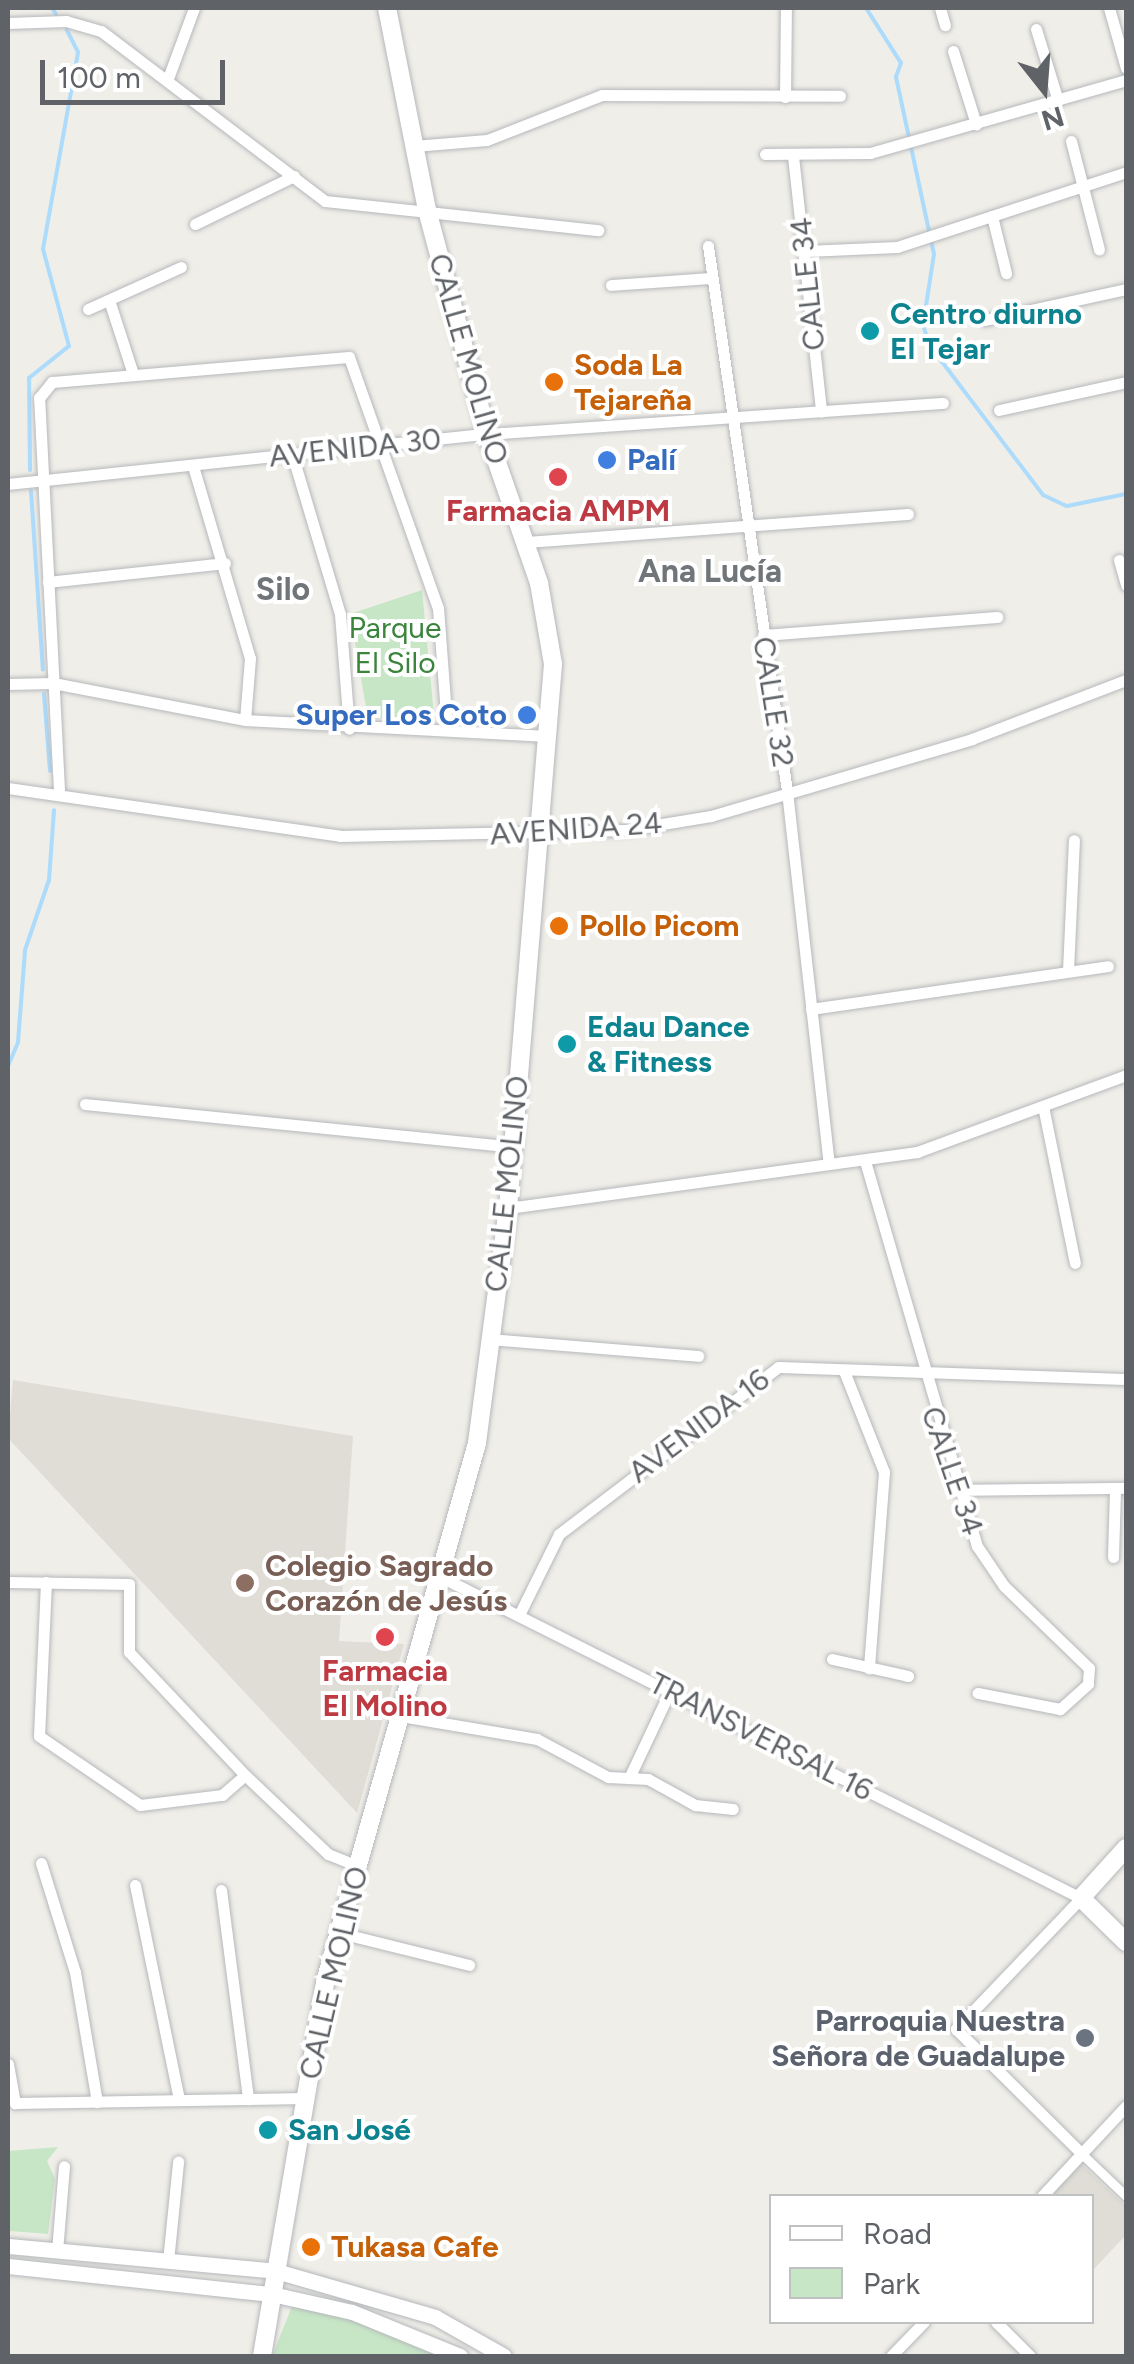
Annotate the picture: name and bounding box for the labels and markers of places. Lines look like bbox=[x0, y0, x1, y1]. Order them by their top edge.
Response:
place label: Centro diurno El Tejar bbox=[890, 296, 1082, 366]
marker: Centro diurno El Tejar bbox=[859, 320, 881, 342]
place label: Soda La Tejareña bbox=[574, 347, 692, 418]
marker: Soda La Tejareña bbox=[543, 371, 565, 393]
place label: Palí bbox=[627, 442, 676, 478]
marker: Palí bbox=[596, 449, 618, 471]
marker: Farmacia AMPM bbox=[547, 466, 569, 488]
place label: Farmacia AMPM bbox=[446, 493, 670, 529]
place label: Super Los Coto bbox=[296, 697, 507, 733]
marker: Super Los Coto bbox=[516, 704, 538, 726]
place label: Pollo Picom bbox=[579, 908, 739, 944]
marker: Pollo Picom bbox=[548, 915, 570, 937]
place label: Edau Dance & Fitness bbox=[587, 1009, 750, 1080]
marker: Edau Dance & Fitness bbox=[556, 1033, 578, 1055]
place label: Colegio Sagrado Corazón de Jesús bbox=[265, 1548, 507, 1618]
marker: Colegio Sagrado Corazón de Jesús bbox=[234, 1572, 256, 1594]
marker: Farmacia El Molino bbox=[374, 1626, 396, 1648]
place label: Farmacia El Molino bbox=[322, 1653, 448, 1724]
place label: Parroquia Nuestra Señora de Guadalupe bbox=[771, 2003, 1065, 2074]
marker: Parroquia Nuestra Señora de Guadalupe bbox=[1074, 2027, 1096, 2049]
place label: San José bbox=[288, 2112, 411, 2148]
marker: San José bbox=[257, 2119, 279, 2141]
place label: Tukasa Cafe bbox=[331, 2229, 499, 2265]
marker: Tukasa Cafe bbox=[300, 2236, 322, 2258]

